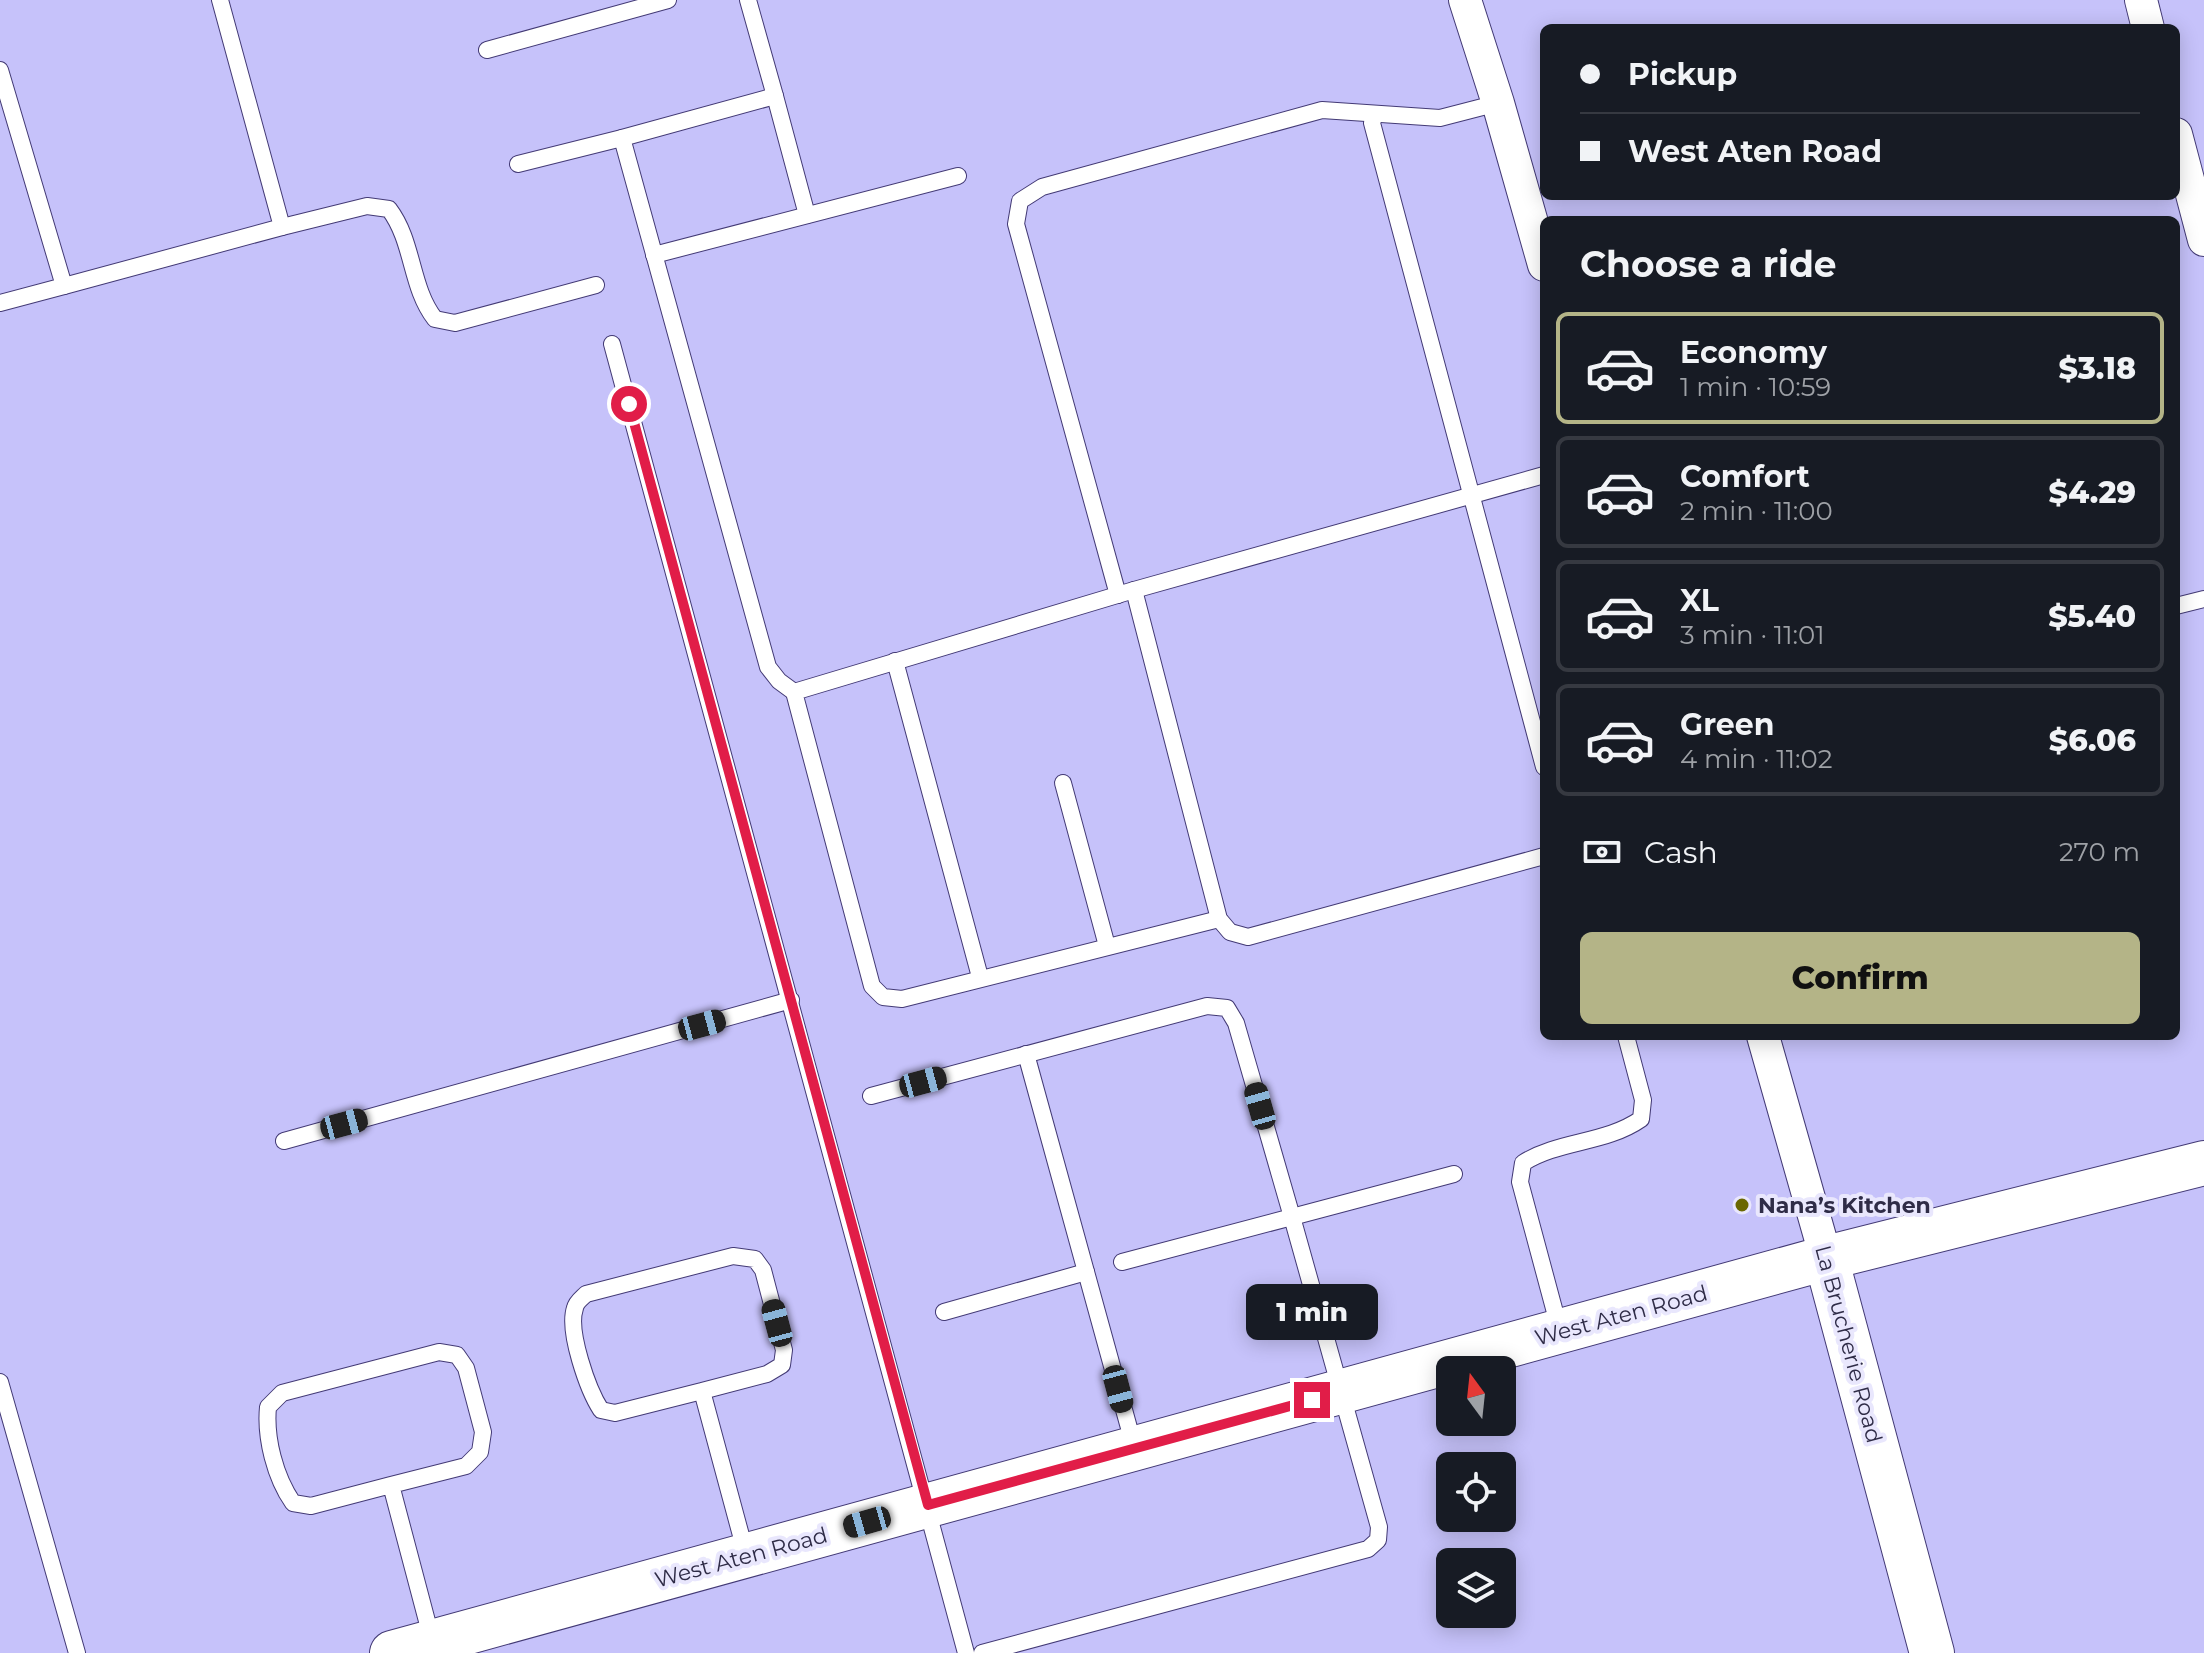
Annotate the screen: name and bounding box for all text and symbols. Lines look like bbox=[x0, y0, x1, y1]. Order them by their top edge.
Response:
text: Pickup bbox=[1628, 56, 1737, 93]
text: West Aten Road bbox=[1628, 133, 1882, 170]
text: Choose a ride bbox=[1580, 242, 1837, 286]
icon: car bbox=[1584, 332, 1656, 404]
text: Economy bbox=[1680, 334, 1827, 371]
text: $3.18 bbox=[2058, 350, 2136, 387]
text: 1 min · 10:59 bbox=[1680, 371, 1831, 403]
route start bbox=[611, 386, 647, 422]
icon: car bbox=[1584, 456, 1656, 528]
text: Comfort bbox=[1680, 458, 1810, 495]
text: $4.29 bbox=[2048, 474, 2136, 511]
text: 2 min · 11:00 bbox=[1680, 495, 1833, 527]
icon: car bbox=[1584, 580, 1656, 652]
text: XL bbox=[1680, 582, 1719, 619]
text: $5.40 bbox=[2048, 598, 2136, 635]
text: 3 min · 11:01 bbox=[1680, 619, 1825, 651]
icon: car bbox=[1584, 704, 1656, 776]
text: Green bbox=[1680, 706, 1774, 743]
text: $6.06 bbox=[2049, 722, 2136, 759]
text: 4 min · 11:02 bbox=[1680, 743, 1833, 775]
icon: cash bbox=[1580, 830, 1624, 874]
text: Cash bbox=[1644, 834, 1718, 871]
text: 270 m bbox=[2059, 836, 2140, 868]
button: Confirm bbox=[1580, 932, 2140, 1024]
car bbox=[676, 1007, 728, 1043]
car bbox=[897, 1064, 949, 1100]
car bbox=[1242, 1080, 1278, 1132]
car bbox=[318, 1106, 370, 1142]
place label: Nana’s Kitchen bbox=[1758, 1192, 1931, 1219]
marker: Nana’s Kitchen bbox=[1733, 1196, 1751, 1214]
street label: La Brucherie Road bbox=[1809, 1242, 1888, 1446]
street label: West Aten Road bbox=[1532, 1279, 1710, 1352]
callout: 1 min bbox=[1246, 1284, 1378, 1340]
text: 1 min bbox=[1276, 1296, 1348, 1328]
car bbox=[759, 1297, 795, 1349]
north arrow bbox=[1436, 1356, 1516, 1436]
map controls bbox=[1436, 1356, 1516, 1628]
car bbox=[1100, 1363, 1136, 1415]
route end bbox=[1294, 1382, 1330, 1418]
button: locate bbox=[1436, 1452, 1516, 1532]
car bbox=[841, 1504, 893, 1540]
street label: West Aten Road bbox=[652, 1521, 830, 1594]
button: layers bbox=[1436, 1548, 1516, 1628]

